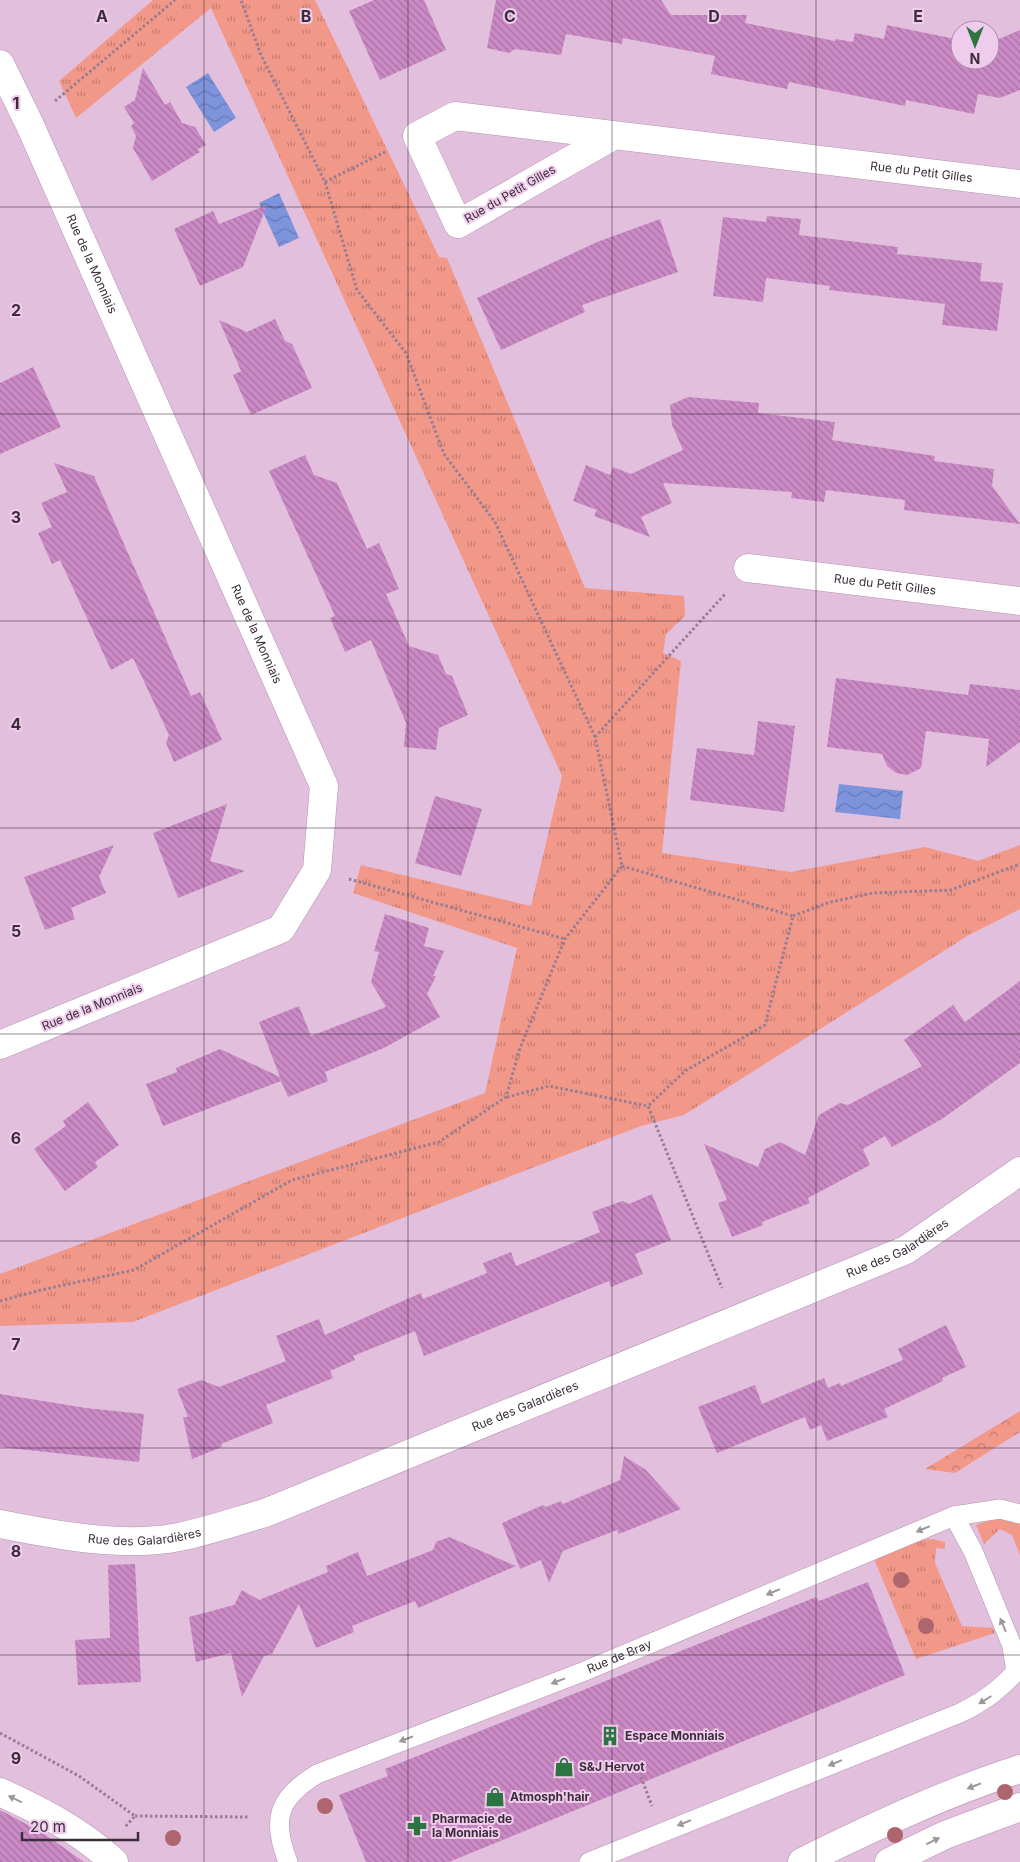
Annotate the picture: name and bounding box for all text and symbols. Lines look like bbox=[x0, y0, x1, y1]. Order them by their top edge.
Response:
text: A bbox=[96, 6, 108, 26]
text: B bbox=[301, 6, 311, 26]
text: C bbox=[504, 6, 516, 26]
text: D bbox=[708, 6, 720, 26]
text: E bbox=[913, 6, 923, 26]
north arrow bbox=[950, 20, 1000, 70]
text: N bbox=[970, 50, 980, 67]
text: 1 bbox=[13, 93, 19, 113]
street label: Rue du Petit Gilles bbox=[869, 158, 973, 185]
street label: Rue du Petit Gilles bbox=[462, 161, 558, 226]
street label: Rue de la Monniais bbox=[64, 212, 121, 316]
text: 2 bbox=[11, 300, 21, 320]
text: 3 bbox=[11, 507, 21, 527]
street label: Rue du Petit Gilles bbox=[833, 570, 937, 598]
street label: Rue de la Monniais bbox=[228, 582, 285, 686]
text: 4 bbox=[11, 714, 22, 734]
text: 5 bbox=[11, 921, 21, 941]
street label: Rue de la Monniais bbox=[39, 980, 144, 1034]
text: 6 bbox=[11, 1128, 21, 1148]
street label: Rue des Galardières bbox=[844, 1215, 951, 1281]
text: 7 bbox=[11, 1334, 21, 1354]
street label: Rue des Galardières bbox=[469, 1377, 580, 1434]
street label: Rue des Galardières bbox=[87, 1524, 203, 1548]
one-way arrow bbox=[915, 1526, 930, 1534]
text: 8 bbox=[11, 1541, 21, 1561]
one-way arrow bbox=[765, 1588, 780, 1596]
one-way arrow bbox=[999, 1618, 1007, 1632]
street label: Rue de Bray bbox=[585, 1636, 654, 1676]
one-way arrow bbox=[550, 1677, 565, 1685]
one-way arrow bbox=[978, 1695, 992, 1705]
building icon: Espace Monniais bbox=[599, 1725, 621, 1747]
place label: Espace Monniais bbox=[625, 1728, 725, 1743]
one-way arrow bbox=[399, 1736, 413, 1744]
text: 9 bbox=[11, 1748, 21, 1768]
shop icon: S&J Hervot bbox=[553, 1756, 575, 1778]
place label: S&J Hervot bbox=[579, 1759, 645, 1774]
one-way arrow bbox=[827, 1759, 842, 1767]
one-way arrow bbox=[966, 1782, 981, 1790]
shop icon: Atmosph'hair bbox=[484, 1786, 506, 1808]
place label: Atmosph'hair bbox=[510, 1789, 590, 1804]
one-way arrow bbox=[8, 1795, 22, 1803]
scale bar bbox=[22, 1810, 139, 1842]
place label: Pharmacie de la Monniais bbox=[432, 1811, 512, 1840]
pharmacy icon: Pharmacie de la Monniais bbox=[406, 1815, 428, 1837]
text: 20 m bbox=[30, 1817, 66, 1836]
one-way arrow bbox=[677, 1820, 692, 1828]
one-way arrow bbox=[926, 1837, 940, 1845]

